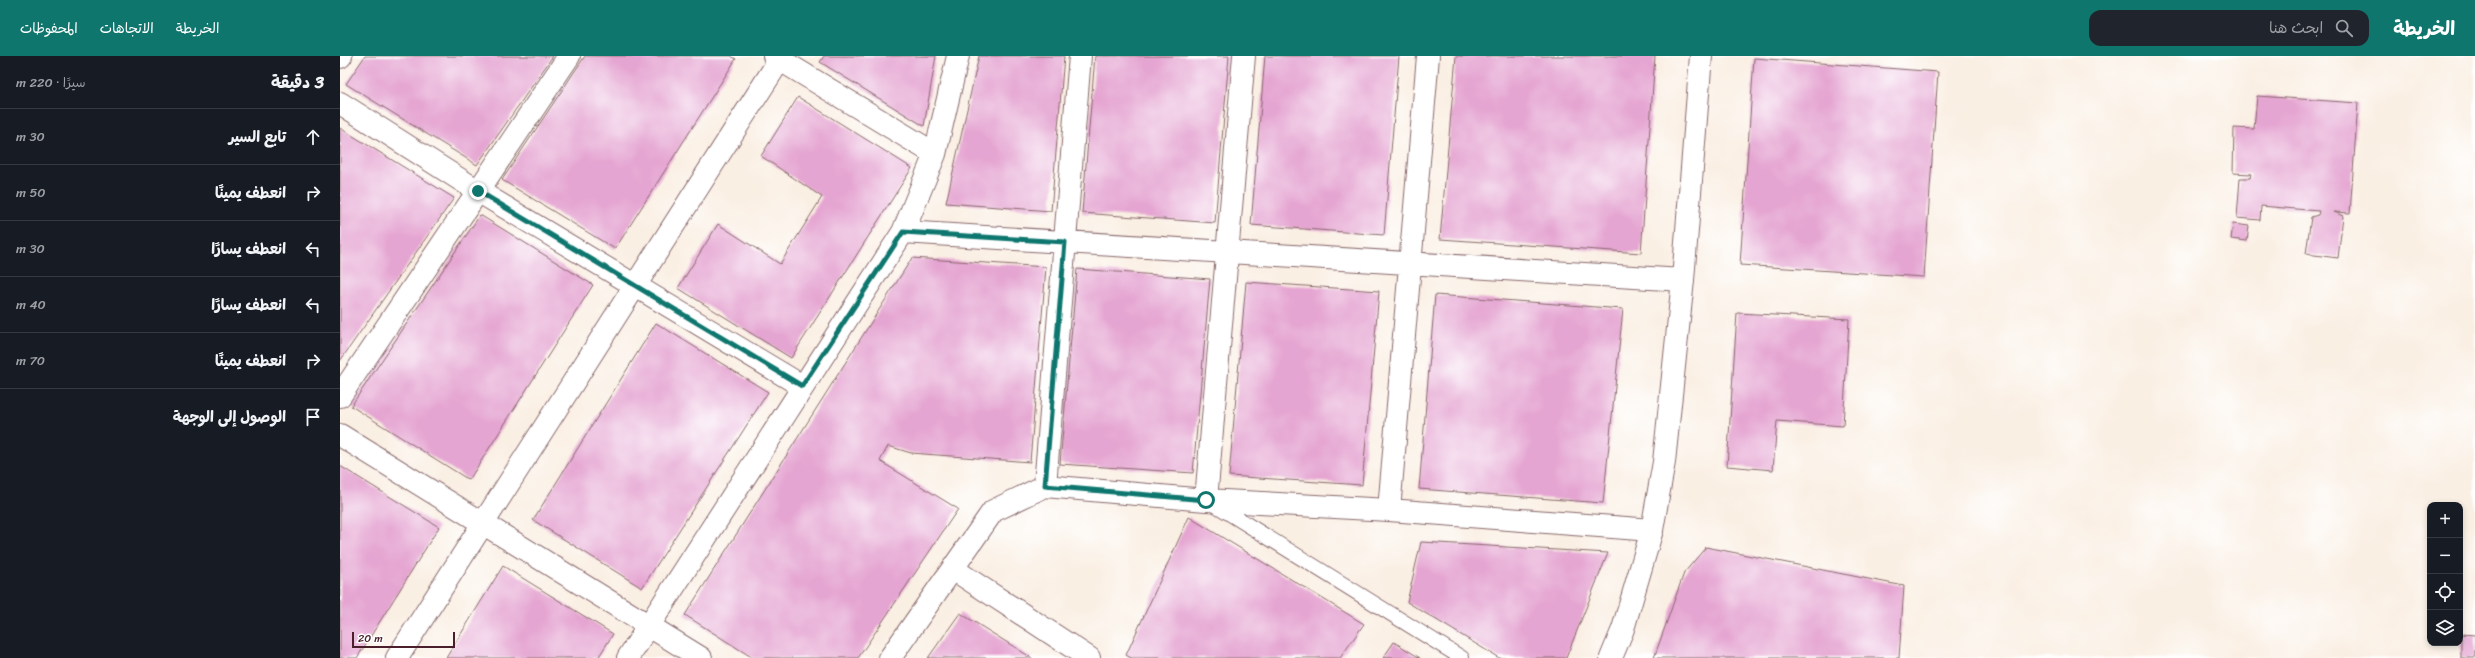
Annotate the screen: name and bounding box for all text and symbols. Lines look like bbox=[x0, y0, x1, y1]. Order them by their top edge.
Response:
search box bbox=[2089, 10, 2369, 46]
text: الخريطة bbox=[2393, 12, 2455, 45]
text: ابحث هنا bbox=[2269, 15, 2323, 41]
text: المحفوظات bbox=[20, 16, 78, 41]
text: الاتجاهات bbox=[100, 16, 154, 41]
text: الخريطة bbox=[176, 16, 219, 41]
icon: search bbox=[2333, 17, 2355, 39]
text: 3 دقيقة bbox=[271, 67, 324, 97]
text: سيرًا · 220 m bbox=[16, 71, 85, 94]
text: تابع السير bbox=[229, 124, 286, 150]
text: 30 m bbox=[16, 125, 45, 148]
icon: ahead bbox=[302, 126, 324, 148]
text: انعطف يمينًا bbox=[215, 180, 286, 206]
text: 50 m bbox=[16, 181, 46, 204]
icon: right bbox=[302, 182, 324, 204]
route end bbox=[469, 182, 487, 200]
text: انعطف يسارًا bbox=[211, 236, 286, 262]
text: 30 m bbox=[16, 237, 45, 260]
icon: left bbox=[302, 238, 324, 260]
text: انعطف يسارًا bbox=[211, 292, 286, 318]
text: 40 m bbox=[16, 293, 46, 316]
icon: left bbox=[302, 294, 324, 316]
text: انعطف يمينًا bbox=[215, 348, 286, 374]
text: 70 m bbox=[16, 349, 45, 372]
icon: right bbox=[302, 350, 324, 372]
text: الوصول إلى الوجهة bbox=[173, 404, 286, 430]
icon: arrive bbox=[302, 406, 324, 428]
route start bbox=[1197, 491, 1215, 509]
map controls bbox=[2427, 502, 2463, 646]
button: + bbox=[2427, 502, 2463, 538]
button: − bbox=[2427, 538, 2463, 574]
button: locate bbox=[2427, 574, 2463, 610]
button: layers bbox=[2427, 610, 2463, 646]
text: 20 m bbox=[358, 629, 383, 648]
scale bar bbox=[352, 630, 455, 649]

